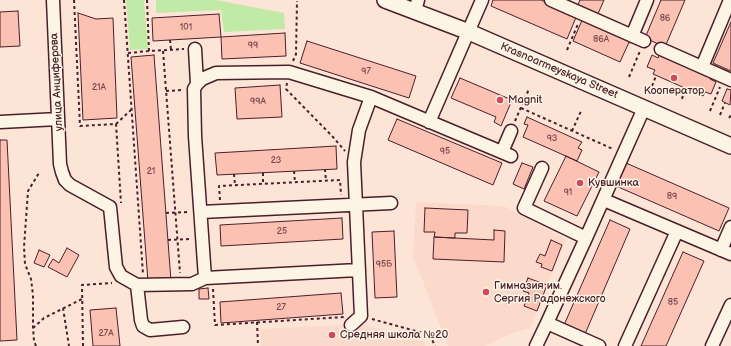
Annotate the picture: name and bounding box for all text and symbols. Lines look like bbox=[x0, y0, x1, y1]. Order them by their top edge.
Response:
house number: 86 bbox=[660, 14, 670, 24]
house number: 101 bbox=[180, 23, 192, 33]
street label: улица Анциферова bbox=[48, 32, 66, 132]
house number: 86А bbox=[593, 35, 609, 45]
street label: Krasnoarmeyskaya Street bbox=[498, 40, 620, 102]
house number: 99 bbox=[248, 41, 258, 51]
house number: 97 bbox=[361, 67, 371, 77]
marker: Кооператор bbox=[669, 73, 679, 83]
house number: 21А bbox=[92, 83, 106, 93]
place label: Кооператор bbox=[644, 84, 704, 98]
place label: Magnit bbox=[508, 93, 542, 107]
marker: Magnit bbox=[495, 95, 505, 105]
house number: 99А bbox=[250, 97, 266, 107]
house number: 93 bbox=[547, 134, 557, 144]
house number: 95 bbox=[440, 147, 450, 157]
house number: 23 bbox=[271, 156, 281, 166]
house number: 21 bbox=[147, 167, 155, 177]
place label: Кувшинка bbox=[588, 176, 639, 190]
marker: Кувшинка bbox=[575, 178, 585, 188]
house number: 91 bbox=[564, 188, 572, 198]
house number: 89 bbox=[667, 192, 677, 202]
house number: 25 bbox=[277, 227, 287, 237]
house number: 95Б bbox=[376, 260, 392, 270]
place label: Гимназия им. Сергия Радонежского bbox=[494, 279, 606, 305]
marker: Гимназия им. Сергия Радонежского bbox=[481, 287, 491, 297]
house number: 85 bbox=[668, 298, 678, 308]
house number: 27 bbox=[276, 303, 286, 313]
place label: Средняя школа №20 bbox=[340, 328, 448, 342]
house number: 27А bbox=[98, 329, 114, 339]
marker: Средняя школа №20 bbox=[327, 330, 337, 340]

